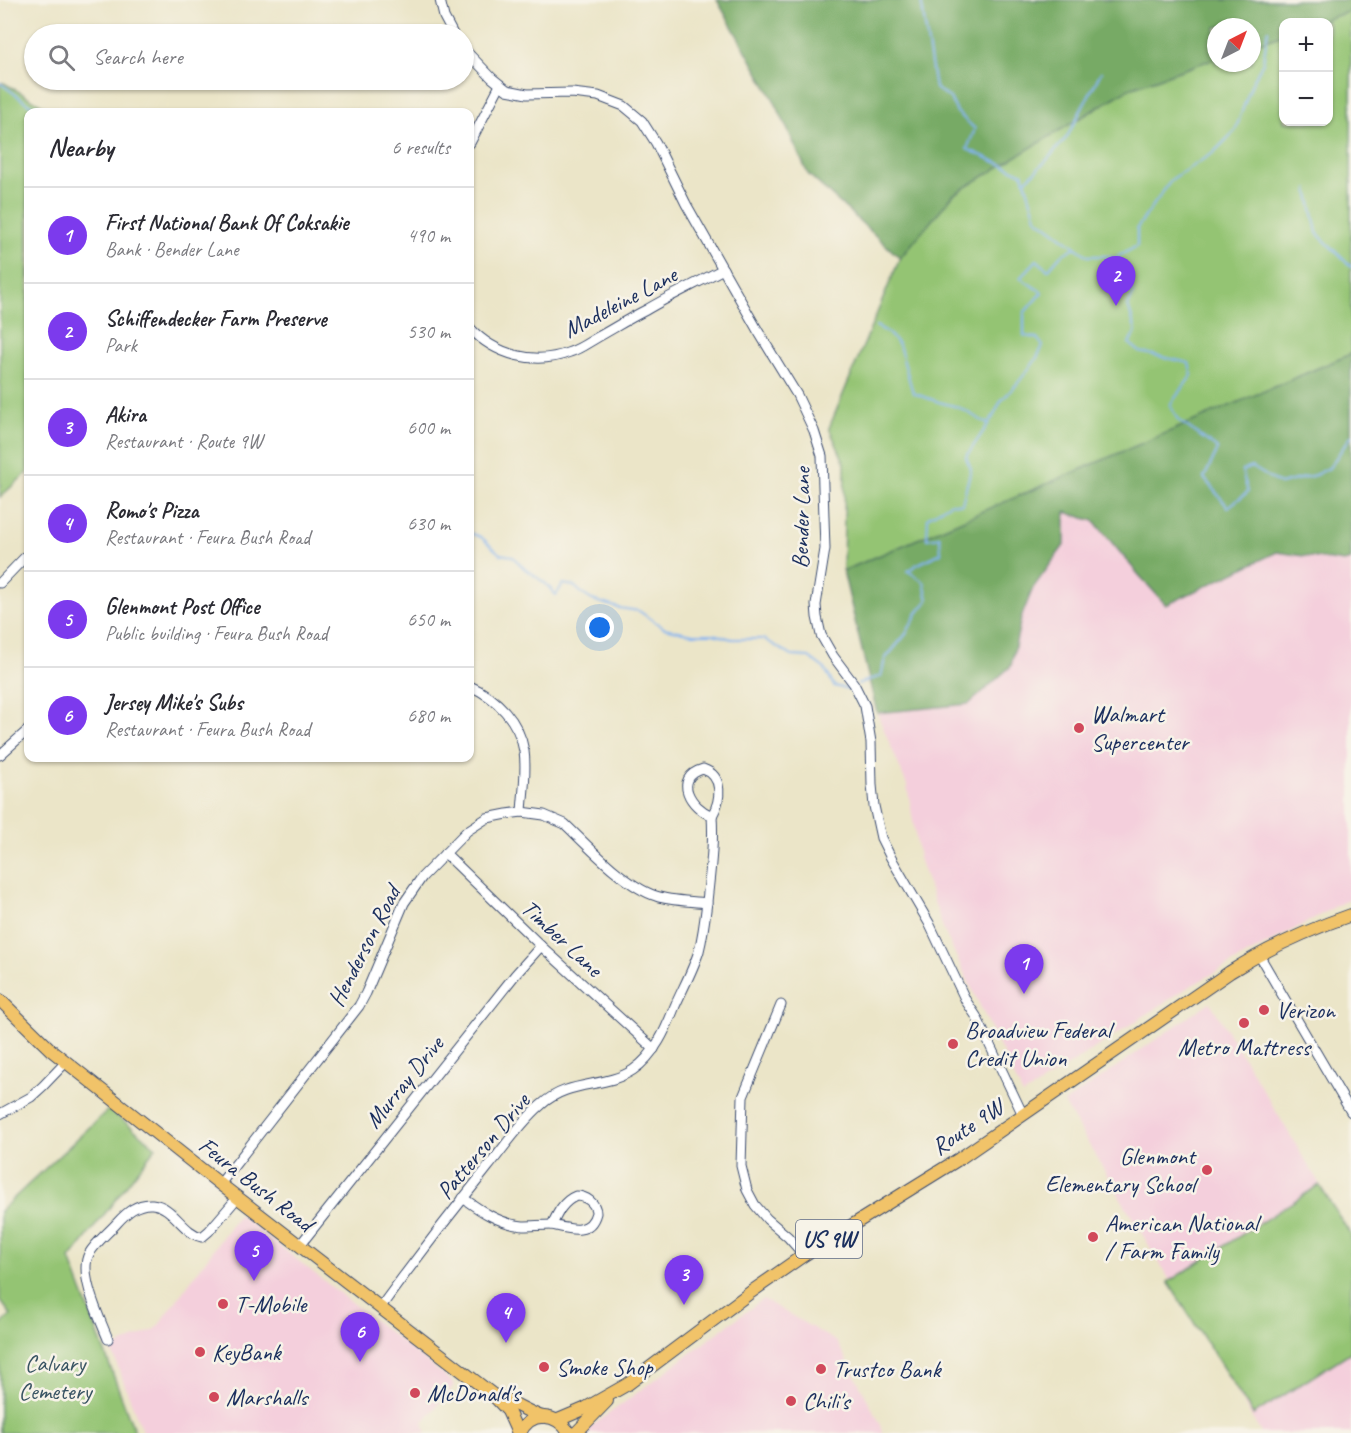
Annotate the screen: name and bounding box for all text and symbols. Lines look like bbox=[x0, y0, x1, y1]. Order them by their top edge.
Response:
north arrow bbox=[1207, 18, 1261, 72]
map controls bbox=[1279, 18, 1333, 126]
button: + bbox=[1279, 18, 1333, 72]
search box bbox=[24, 24, 474, 90]
icon: search bbox=[45, 41, 78, 74]
text: Search here bbox=[93, 43, 183, 71]
button: − bbox=[1279, 72, 1333, 126]
text: Nearby bbox=[48, 131, 113, 164]
text: 6 results bbox=[391, 135, 450, 160]
text: First National Bank Of Coksakie bbox=[105, 209, 348, 237]
text: 1 bbox=[63, 223, 72, 248]
text: 490 m bbox=[407, 223, 450, 248]
text: Bank · Bender Lane bbox=[105, 237, 238, 262]
pin: 2 bbox=[1096, 256, 1136, 306]
street label: Madeleine Lane bbox=[558, 259, 684, 344]
text: Schiffendecker Farm Preserve bbox=[105, 305, 327, 333]
text: 2 bbox=[63, 319, 72, 344]
text: 530 m bbox=[407, 319, 450, 344]
text: Park bbox=[105, 333, 137, 358]
text: Akira bbox=[105, 401, 146, 429]
text: 3 bbox=[63, 415, 72, 440]
text: 600 m bbox=[407, 415, 450, 440]
text: Restaurant · Route 9W bbox=[105, 429, 262, 454]
street label: Bender Lane bbox=[785, 465, 817, 569]
text: Romo's Pizza bbox=[105, 497, 199, 525]
text: 4 bbox=[63, 511, 72, 536]
text: 630 m bbox=[407, 511, 450, 536]
text: Restaurant · Feura Bush Road bbox=[105, 525, 310, 550]
text: Glenmont Post Office bbox=[105, 593, 259, 621]
text: 5 bbox=[63, 607, 72, 632]
text: 650 m bbox=[407, 607, 450, 632]
your location bbox=[585, 613, 614, 642]
text: Public building · Feura Bush Road bbox=[105, 621, 328, 646]
text: Jersey Mike's Subs bbox=[105, 689, 243, 717]
place label: Walmart Supercenter bbox=[1091, 699, 1191, 757]
text: 6 bbox=[63, 703, 72, 728]
text: 680 m bbox=[407, 703, 450, 728]
text: Restaurant · Feura Bush Road bbox=[105, 717, 310, 742]
marker: Walmart Supercenter bbox=[1072, 721, 1086, 735]
street label: Henderson Road bbox=[321, 877, 409, 1011]
street label: Timber Lane bbox=[515, 893, 611, 985]
pin: 1 bbox=[1004, 944, 1044, 994]
place label: Verizon bbox=[1276, 995, 1336, 1025]
marker: Verizon bbox=[1257, 1003, 1271, 1017]
place label: Broadview Federal Credit Union bbox=[965, 1015, 1115, 1073]
marker: Metro Mattress bbox=[1237, 1016, 1251, 1030]
street label: Murray Drive bbox=[358, 1028, 452, 1134]
place label: Metro Mattress bbox=[1178, 1032, 1313, 1062]
marker: Broadview Federal Credit Union bbox=[946, 1037, 960, 1051]
street label: Patterson Drive bbox=[430, 1085, 537, 1205]
street label: Route 9W bbox=[926, 1090, 1012, 1162]
street label: Feura Bush Road bbox=[193, 1130, 322, 1240]
place label: Glenmont Elementary School bbox=[1045, 1141, 1199, 1199]
marker: Glenmont Elementary School bbox=[1200, 1163, 1214, 1177]
place label: American National / Farm Family bbox=[1105, 1208, 1262, 1266]
road number: US 9W bbox=[796, 1220, 862, 1258]
marker: American National / Farm Family bbox=[1086, 1230, 1100, 1244]
pin: 5 bbox=[234, 1232, 274, 1281]
pin: 3 bbox=[664, 1256, 704, 1305]
place label: T-Mobile bbox=[235, 1289, 309, 1319]
pin: 4 bbox=[486, 1294, 526, 1343]
marker: T-Mobile bbox=[216, 1297, 230, 1311]
pin: 6 bbox=[340, 1312, 380, 1362]
place label: KeyBank bbox=[212, 1337, 283, 1367]
marker: KeyBank bbox=[193, 1345, 207, 1359]
park label: Calvary Cemetery bbox=[19, 1348, 93, 1406]
place label: Smoke Shop bbox=[556, 1352, 653, 1382]
place label: Trustco Bank bbox=[833, 1354, 943, 1384]
marker: Smoke Shop bbox=[537, 1360, 551, 1374]
marker: Trustco Bank bbox=[814, 1362, 828, 1376]
place label: McDonald's bbox=[427, 1378, 523, 1408]
place label: Marshalls bbox=[226, 1382, 309, 1412]
marker: McDonald's bbox=[408, 1386, 422, 1400]
place label: Chili's bbox=[803, 1386, 852, 1416]
marker: Marshalls bbox=[207, 1390, 221, 1404]
marker: Chili's bbox=[784, 1394, 798, 1408]

